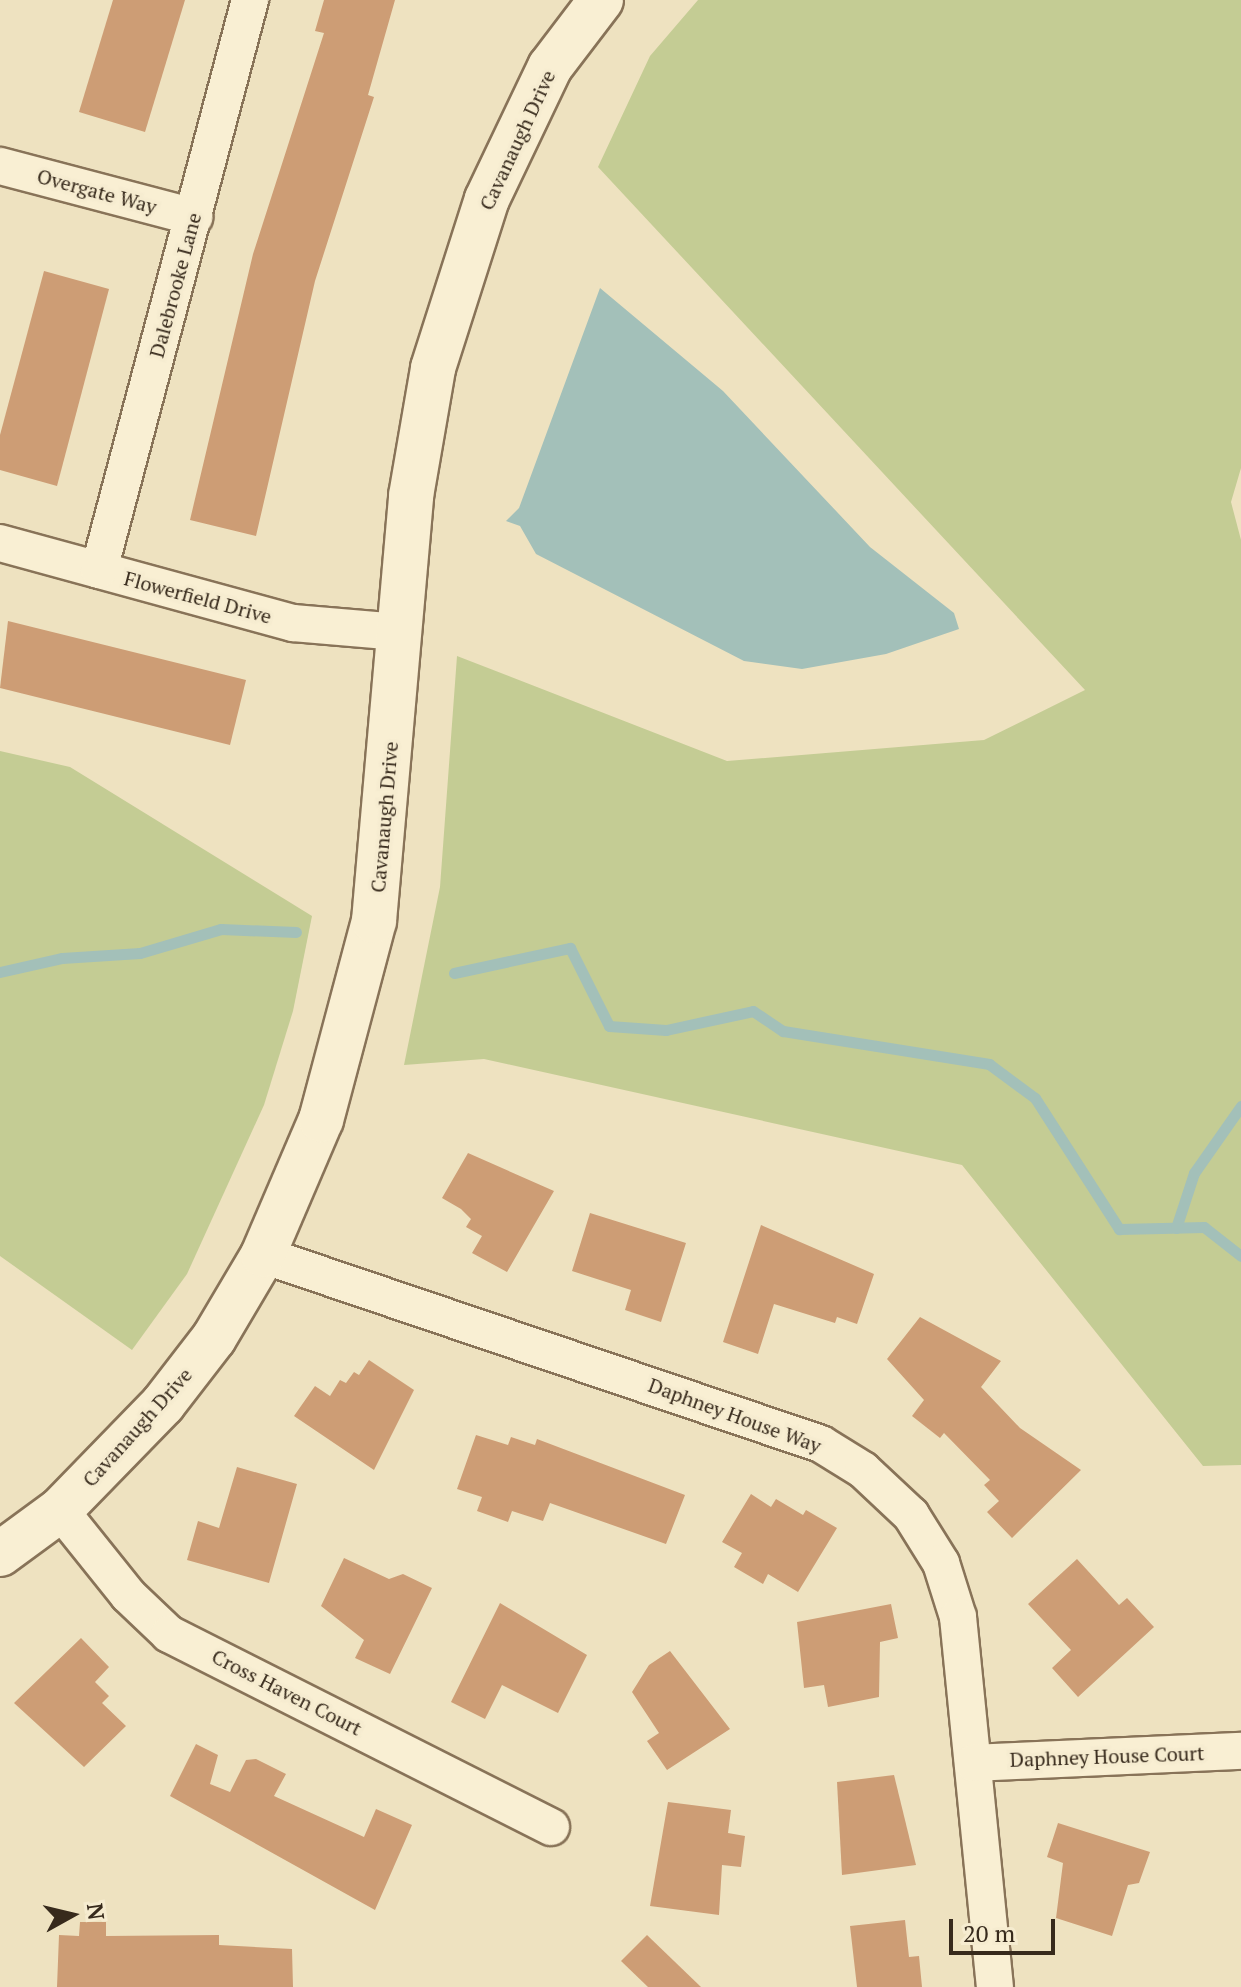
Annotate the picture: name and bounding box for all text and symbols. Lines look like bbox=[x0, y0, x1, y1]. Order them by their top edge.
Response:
street label: Cavanaugh Drive bbox=[474, 66, 560, 214]
street label: Overgate Way bbox=[35, 164, 159, 218]
street label: Dalebrooke Lane bbox=[144, 210, 206, 360]
street label: Flowerfield Drive bbox=[122, 566, 274, 628]
street label: Cavanaugh Drive bbox=[365, 740, 403, 894]
street label: Cavanaugh Drive bbox=[77, 1363, 197, 1491]
street label: Daphney House Way bbox=[645, 1373, 825, 1457]
street label: Cross Haven Court bbox=[208, 1644, 366, 1740]
street label: Daphney House Court bbox=[1009, 1741, 1205, 1771]
north arrow bbox=[32, 1875, 112, 1955]
text: N bbox=[81, 1901, 112, 1922]
scale bar bbox=[953, 1903, 1059, 1953]
text: 20 m bbox=[963, 1917, 1015, 1949]

